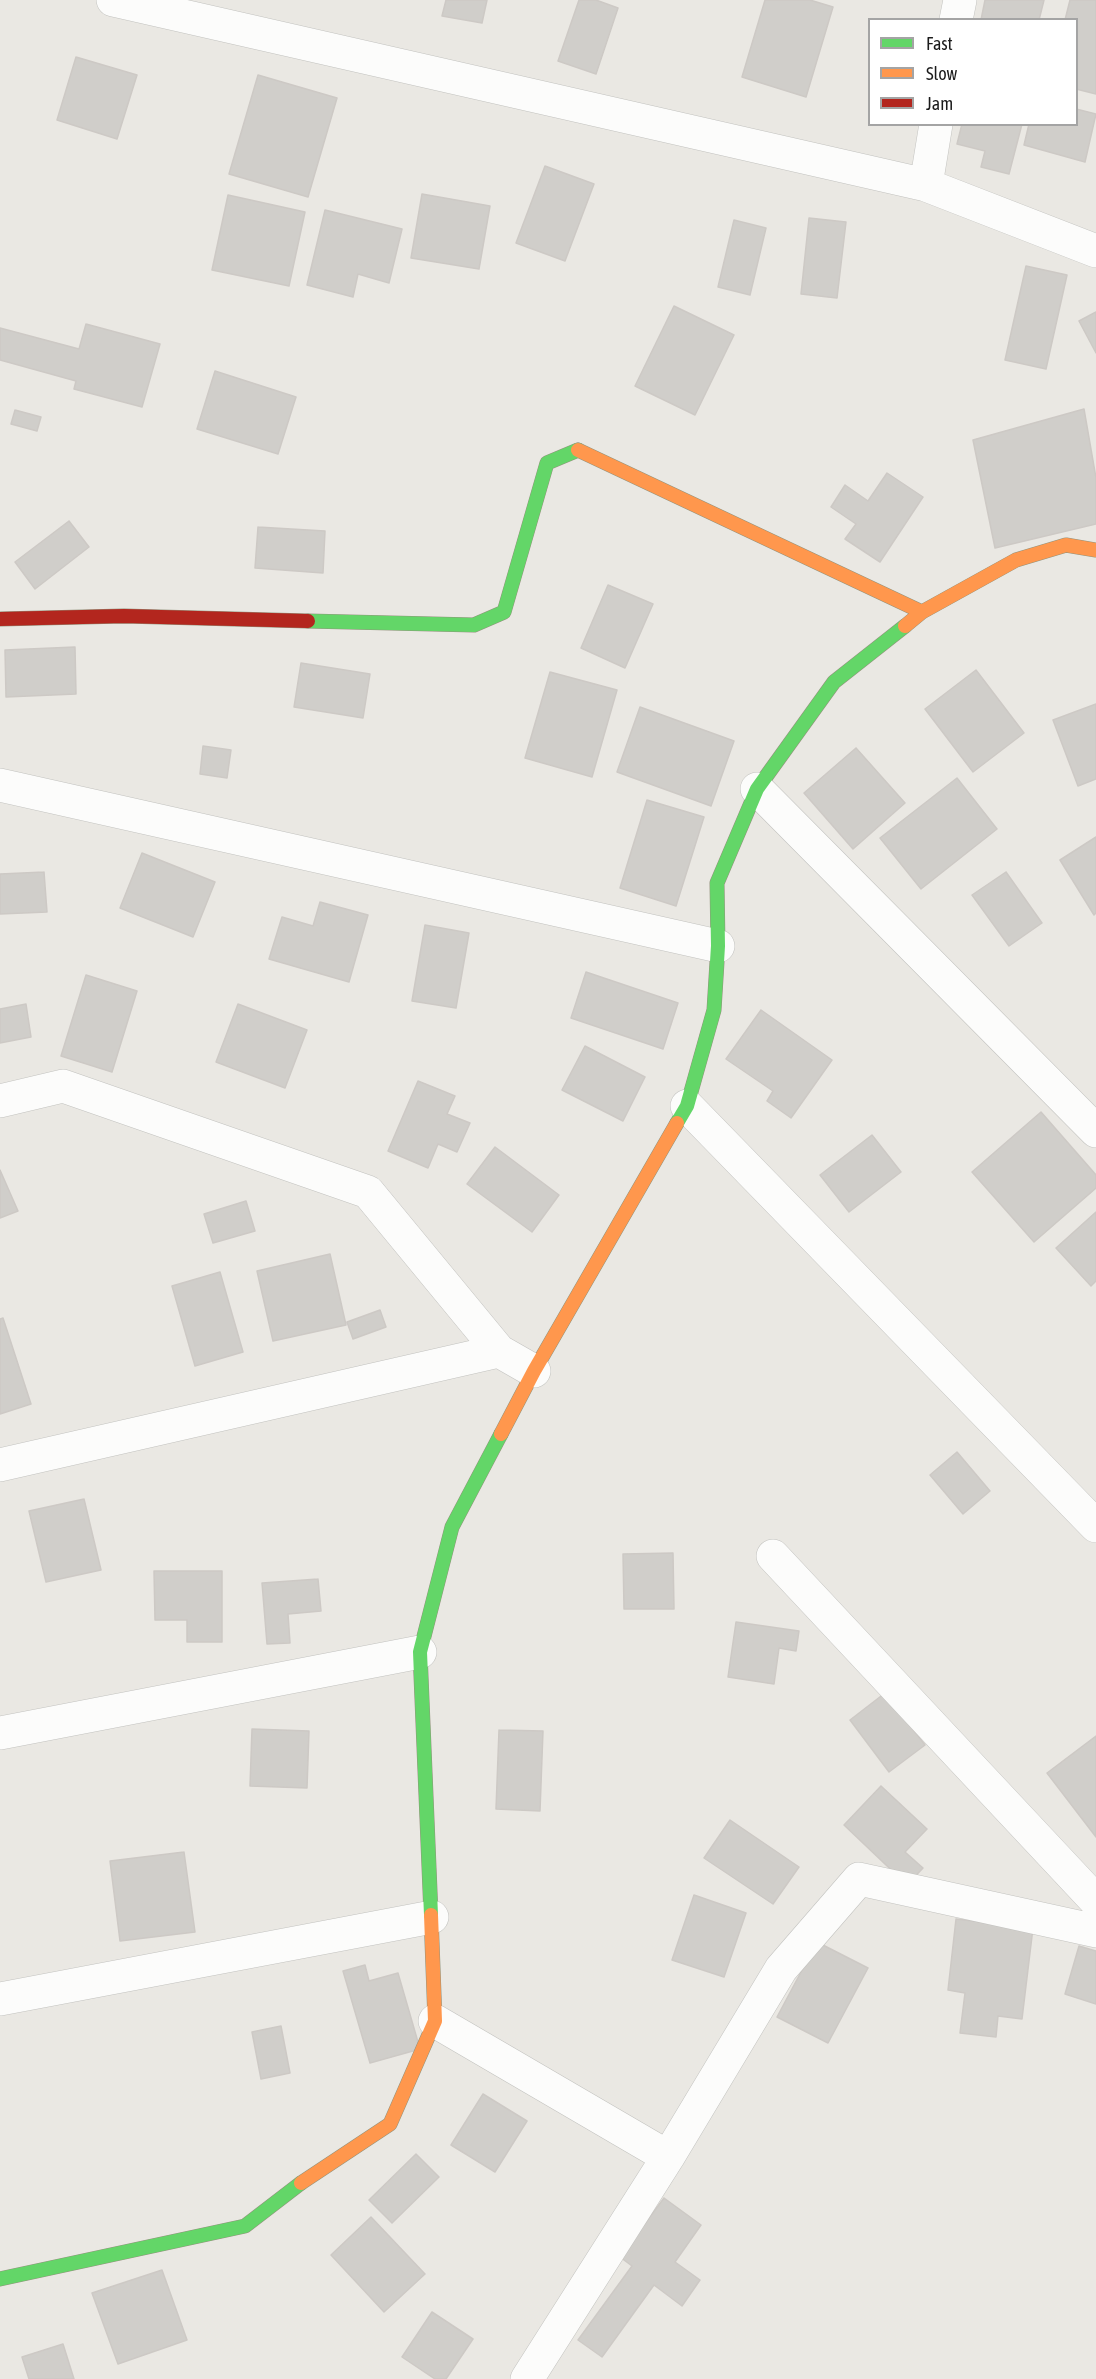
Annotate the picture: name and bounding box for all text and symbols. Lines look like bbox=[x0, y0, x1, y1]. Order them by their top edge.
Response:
legend bbox=[868, 18, 1078, 126]
text: Fast bbox=[926, 33, 953, 54]
text: Slow bbox=[926, 63, 957, 84]
text: Jam bbox=[926, 93, 953, 114]

